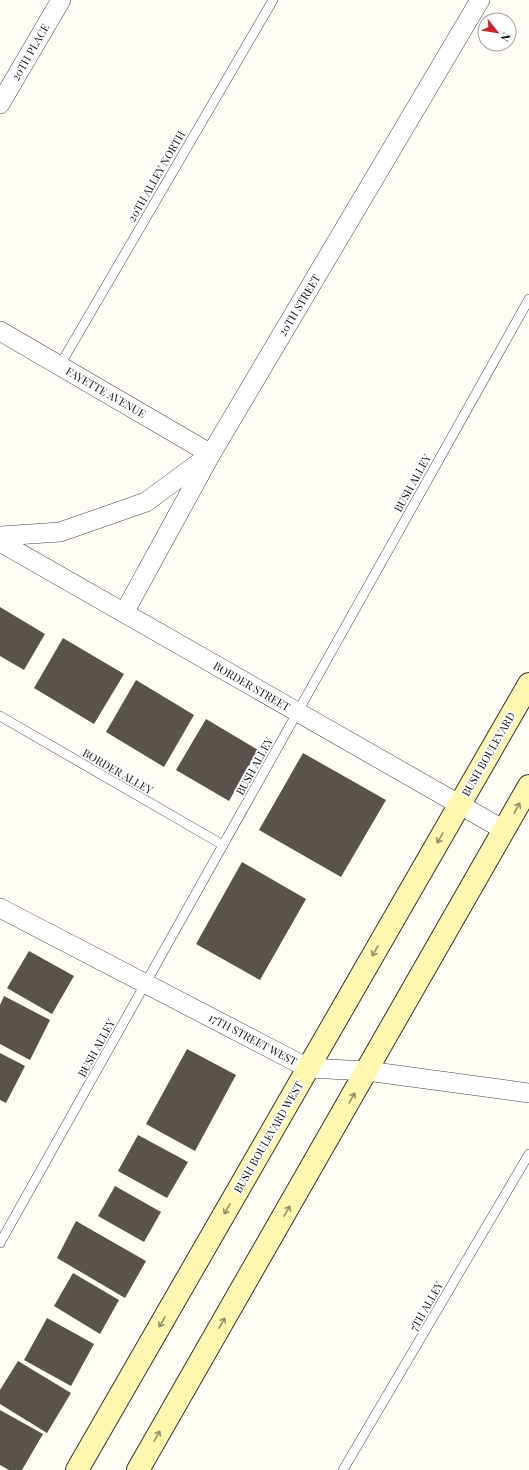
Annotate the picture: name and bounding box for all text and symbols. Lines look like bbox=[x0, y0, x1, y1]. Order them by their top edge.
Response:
north arrow bbox=[477, 12, 517, 52]
street label: 20TH PLACE bbox=[8, 20, 53, 83]
text: N bbox=[498, 30, 515, 44]
street label: 20TH ALLEY NORTH bbox=[124, 128, 188, 224]
street label: 20TH STREET bbox=[275, 271, 324, 339]
street label: FAYETTE AVENUE bbox=[63, 363, 149, 421]
street label: BUSH ALLEY bbox=[390, 451, 434, 515]
street label: BORDER STREET bbox=[211, 658, 293, 714]
street label: BUSH BOULEVARD bbox=[458, 709, 518, 799]
street label: BUSH ALLEY bbox=[232, 734, 276, 798]
street label: BORDER ALLEY bbox=[80, 745, 156, 797]
one-way arrow bbox=[513, 802, 521, 814]
one-way arrow bbox=[436, 832, 444, 844]
one-way arrow bbox=[371, 944, 379, 956]
street label: 17TH STREET WEST bbox=[206, 1009, 300, 1069]
street label: BUSH ALLEY bbox=[74, 1016, 118, 1080]
street label: BUSH BOULEVARD WEST bbox=[230, 1078, 306, 1196]
one-way arrow bbox=[348, 1092, 356, 1104]
one-way arrow bbox=[223, 1203, 231, 1215]
one-way arrow bbox=[283, 1205, 291, 1217]
street label: 7TH ALLEY bbox=[406, 1278, 446, 1333]
one-way arrow bbox=[158, 1316, 166, 1328]
one-way arrow bbox=[219, 1317, 227, 1329]
one-way arrow bbox=[154, 1430, 162, 1442]

